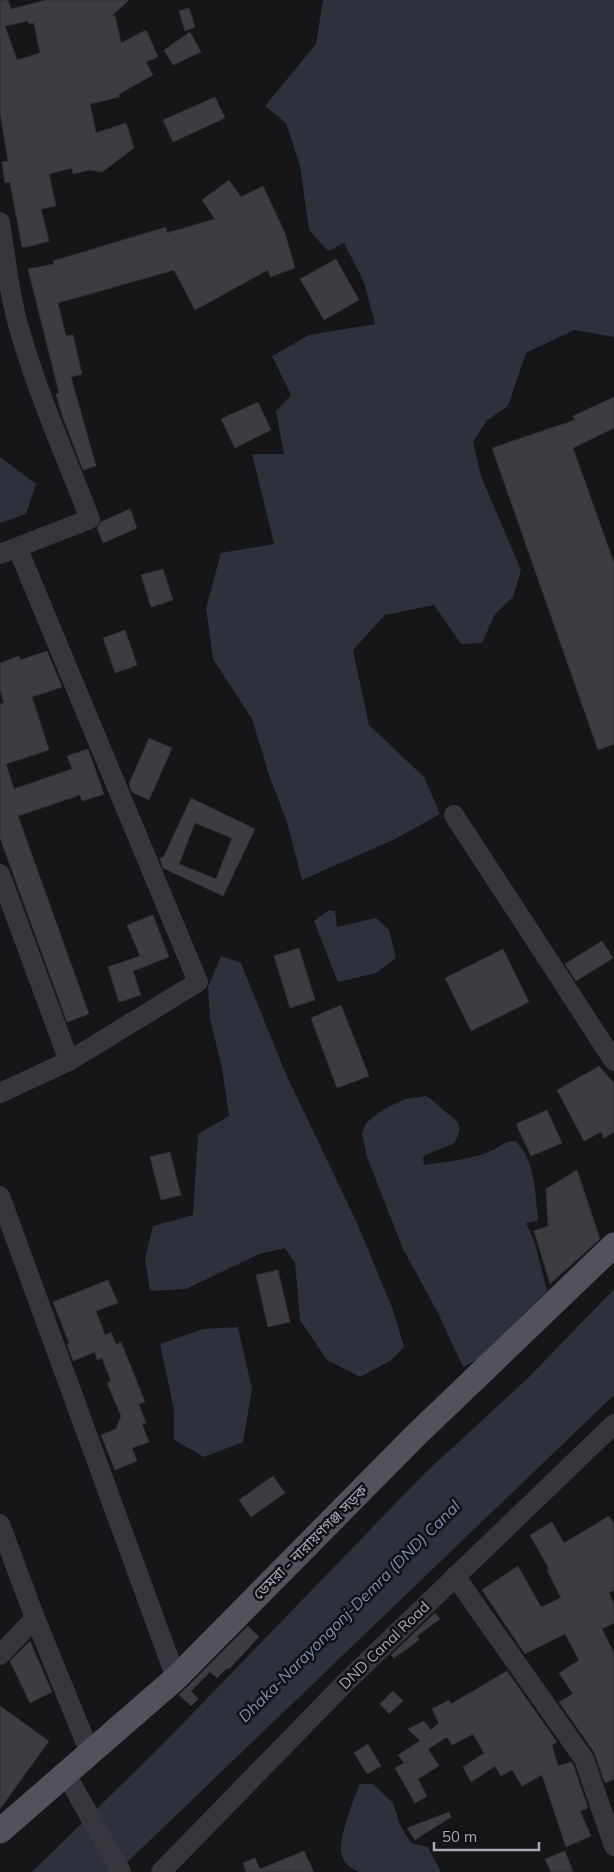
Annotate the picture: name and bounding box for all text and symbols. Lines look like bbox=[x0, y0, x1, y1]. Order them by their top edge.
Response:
street label: ডেমরা - নারায়ণগঞ্জ সড়ক bbox=[249, 1480, 372, 1603]
water label: Dhaka-Narayongonj-Demra (DND) Canal bbox=[234, 1496, 464, 1726]
street label: DND Canal Road bbox=[335, 1597, 433, 1693]
scale bar bbox=[434, 1820, 539, 1852]
text: 50 m bbox=[442, 1827, 477, 1846]

